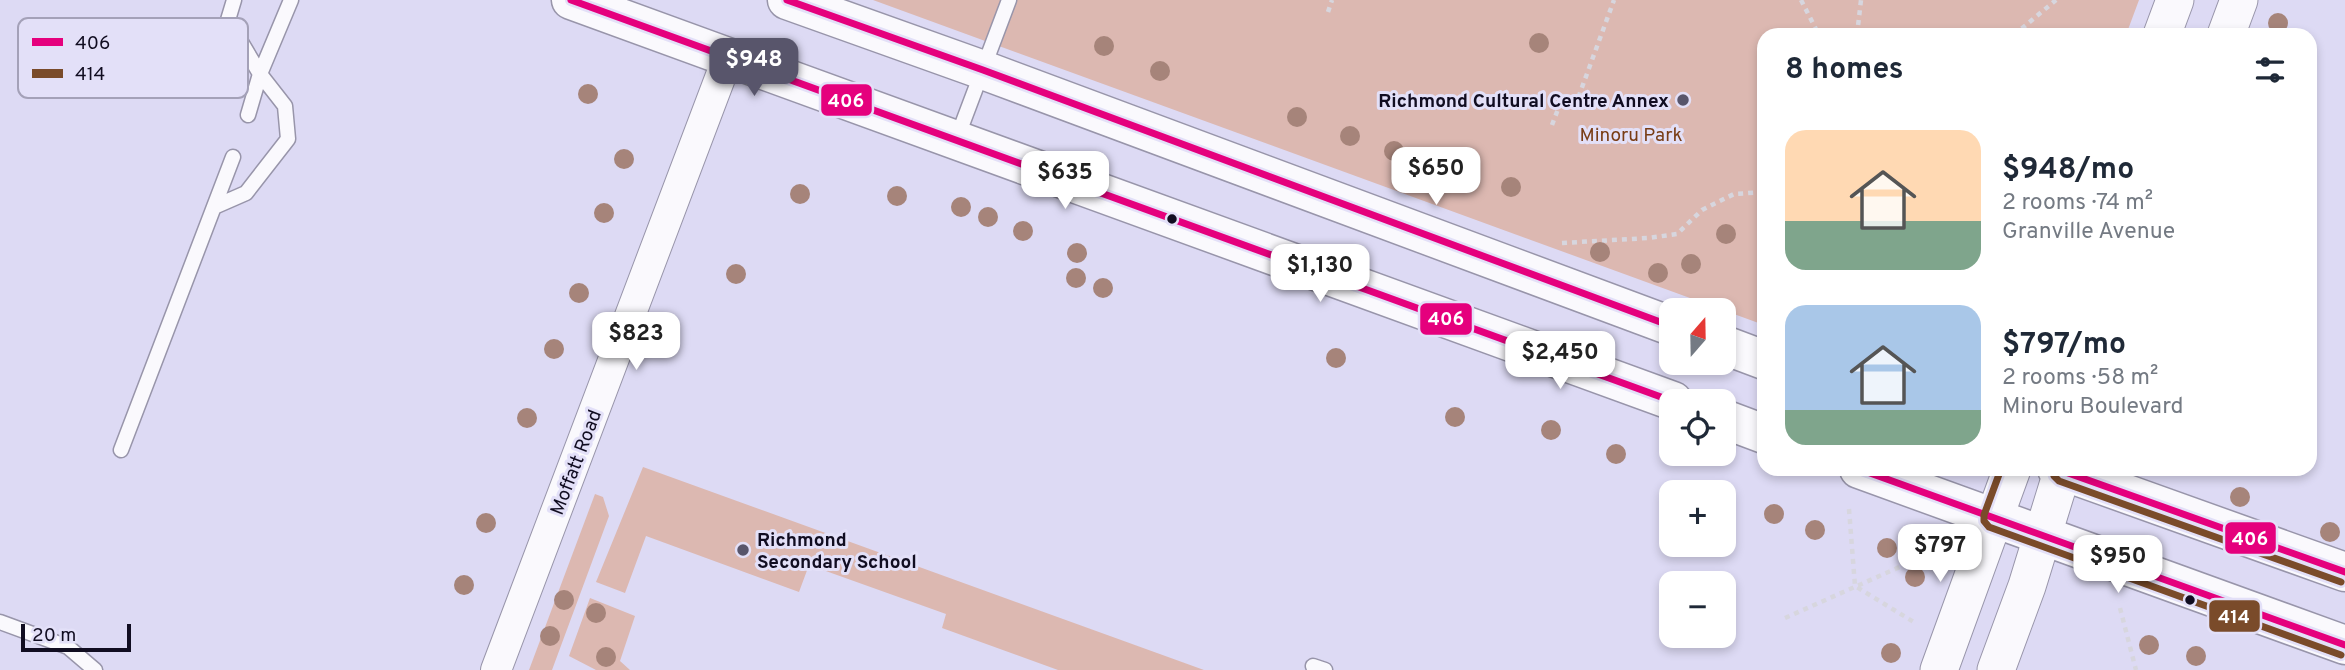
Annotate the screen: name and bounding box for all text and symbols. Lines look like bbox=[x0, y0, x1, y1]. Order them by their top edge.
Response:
legend bbox=[18, 18, 248, 98]
text: 406 bbox=[75, 32, 110, 56]
pin: $948 bbox=[713, 38, 795, 98]
text: $948 bbox=[725, 46, 783, 75]
icon: filters bbox=[2251, 51, 2289, 89]
text: 8 homes bbox=[1785, 52, 1904, 89]
text: 414 bbox=[75, 63, 105, 87]
line badge: 406 bbox=[820, 83, 873, 117]
text: 406 bbox=[828, 90, 864, 114]
place label: Richmond Cultural Centre Annex bbox=[1378, 90, 1669, 114]
marker: Richmond Cultural Centre Annex bbox=[1675, 92, 1691, 108]
park label: Minoru Park bbox=[1579, 124, 1683, 148]
pin: $650 bbox=[1395, 148, 1477, 207]
pin: $635 bbox=[1024, 152, 1106, 211]
text: $948/mo bbox=[2002, 152, 2134, 189]
text: $650 bbox=[1407, 155, 1465, 184]
icon: home bbox=[1841, 158, 1925, 242]
text: $635 bbox=[1037, 159, 1093, 188]
text: 2 rooms · 74 m² bbox=[2002, 189, 2153, 218]
unlabelled marker bbox=[1165, 212, 1179, 226]
text: Granville Avenue bbox=[2002, 218, 2175, 247]
pin: $1,130 bbox=[1263, 244, 1377, 304]
text: $1,130 bbox=[1287, 252, 1353, 281]
north arrow bbox=[1659, 298, 1736, 374]
map controls bbox=[1659, 298, 1736, 648]
line badge: 406 bbox=[1419, 302, 1473, 336]
text: 406 bbox=[1428, 308, 1464, 332]
pin: $823 bbox=[595, 312, 677, 372]
text: $823 bbox=[608, 320, 664, 349]
text: $797/mo bbox=[2002, 327, 2126, 364]
pin: $2,450 bbox=[1503, 332, 1617, 391]
icon: home bbox=[1841, 333, 1925, 417]
text: $2,450 bbox=[1521, 339, 1599, 368]
text: 2 rooms · 58 m² bbox=[2002, 364, 2158, 393]
button: locate bbox=[1659, 389, 1736, 466]
text: Minoru Boulevard bbox=[2002, 393, 2183, 422]
street label: Moffatt Road bbox=[546, 407, 608, 519]
button: + bbox=[1659, 480, 1736, 557]
line badge: 406 bbox=[2224, 521, 2277, 555]
pin: $797 bbox=[1899, 524, 1981, 584]
text: 406 bbox=[2232, 528, 2268, 552]
place label: Richmond Secondary School bbox=[757, 529, 917, 575]
text: $797 bbox=[1914, 532, 1966, 561]
pin: $950 bbox=[2077, 536, 2159, 595]
marker: Richmond Secondary School bbox=[735, 542, 751, 558]
text: $950 bbox=[2089, 543, 2147, 572]
button: − bbox=[1659, 571, 1736, 648]
unlabelled marker bbox=[2183, 593, 2197, 607]
line badge: 414 bbox=[2208, 599, 2261, 633]
text: 414 bbox=[2218, 606, 2250, 630]
scale bar bbox=[21, 621, 131, 653]
text: 20 m bbox=[32, 624, 76, 648]

